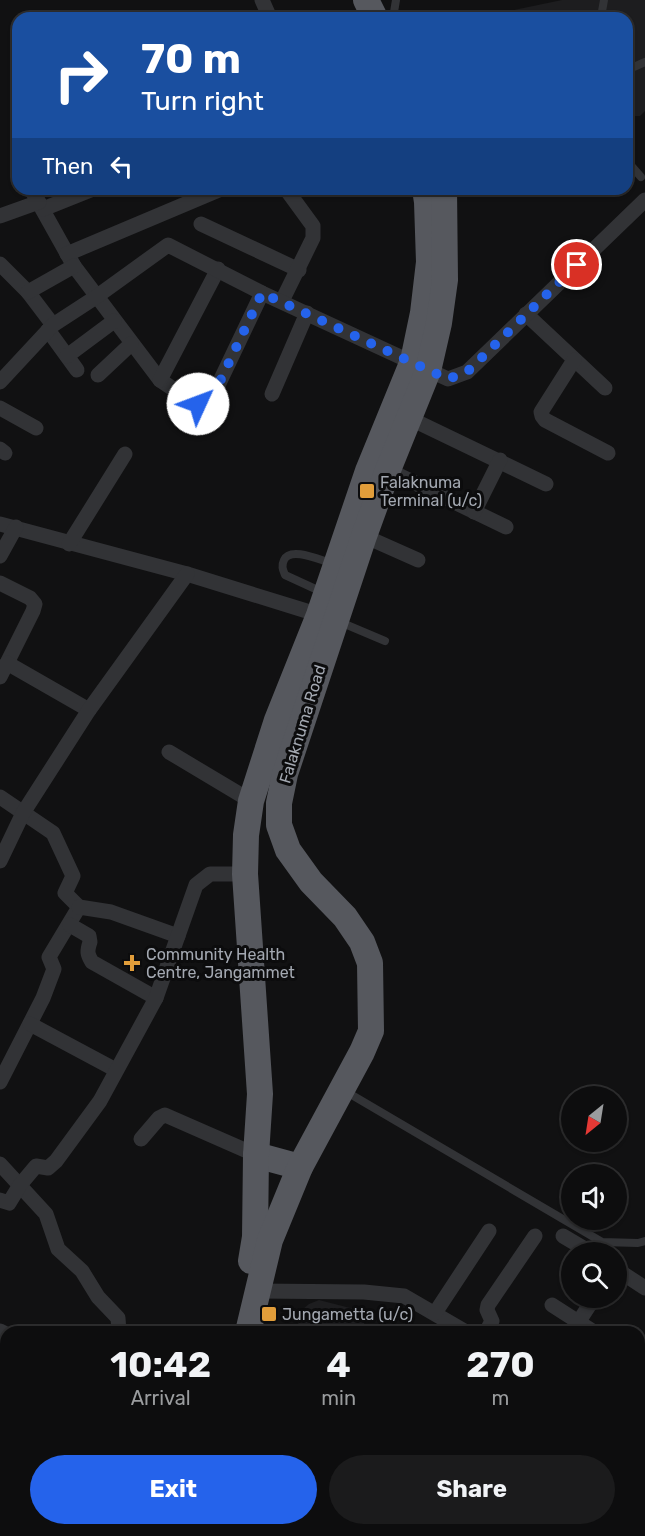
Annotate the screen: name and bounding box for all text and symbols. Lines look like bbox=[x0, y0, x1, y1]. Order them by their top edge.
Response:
text: 70 m bbox=[141, 34, 241, 84]
icon: right bbox=[42, 36, 120, 114]
text: Turn right bbox=[141, 85, 264, 117]
icon: left bbox=[105, 150, 138, 183]
text: Then bbox=[42, 153, 93, 180]
pin bbox=[551, 239, 602, 290]
icon: arrive bbox=[560, 248, 593, 281]
position arrow bbox=[166, 372, 230, 436]
place label: Falaknuma Terminal (u/c) bbox=[380, 473, 482, 510]
marker: Falaknuma Terminal (u/c) bbox=[358, 482, 376, 500]
street label: Falaknuma Road bbox=[275, 663, 330, 786]
place label: Community Health Centre, Jangammet bbox=[146, 945, 295, 982]
marker: Community Health Centre, Jangammet bbox=[123, 954, 141, 972]
north arrow bbox=[561, 1086, 627, 1152]
map controls bbox=[561, 1086, 627, 1308]
button: sound bbox=[561, 1164, 627, 1230]
button: search bbox=[561, 1242, 627, 1308]
marker: Jungametta (u/c) bbox=[260, 1305, 278, 1323]
place label: Jungametta (u/c) bbox=[282, 1305, 413, 1324]
text: 10:42 bbox=[110, 1343, 211, 1386]
text: 4 bbox=[326, 1343, 351, 1386]
text: 270 bbox=[466, 1343, 535, 1386]
text: Arrival bbox=[131, 1386, 191, 1410]
text: min bbox=[321, 1386, 356, 1410]
text: m bbox=[492, 1386, 509, 1410]
button: Exit bbox=[30, 1455, 317, 1524]
button: Share bbox=[329, 1455, 615, 1524]

